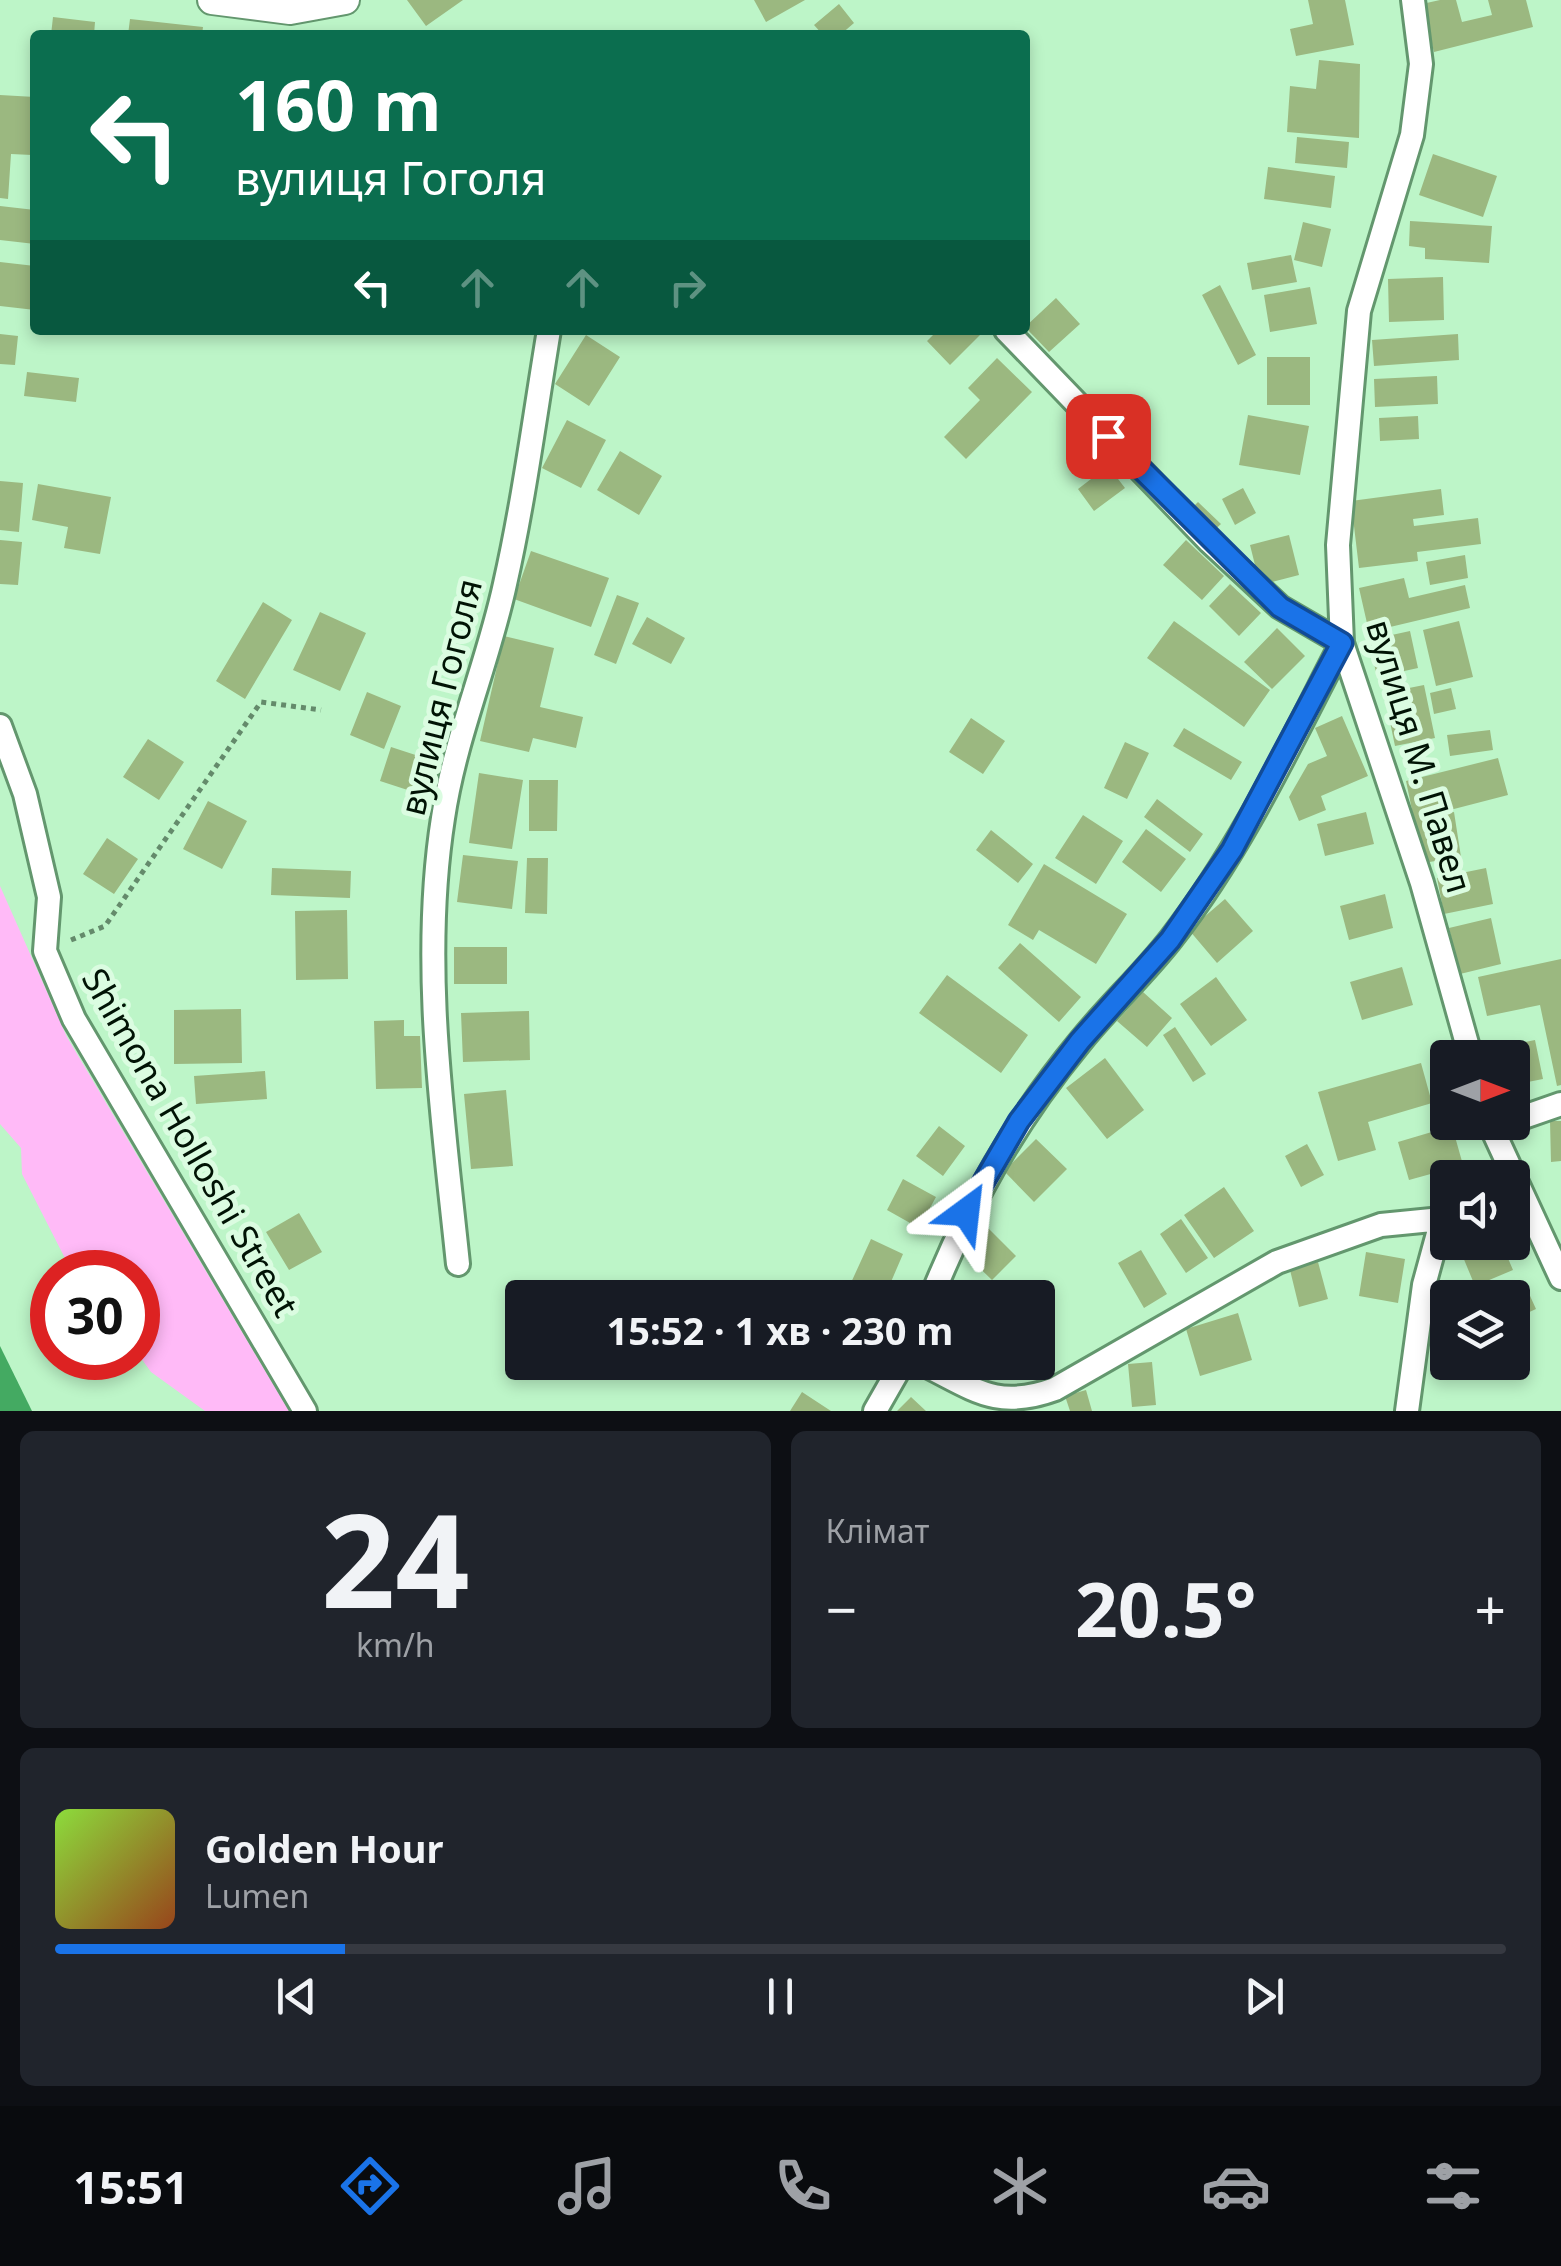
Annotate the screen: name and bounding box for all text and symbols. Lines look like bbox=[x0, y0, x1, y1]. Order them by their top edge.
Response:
text: 160 m bbox=[235, 56, 442, 152]
icon: left bbox=[70, 70, 200, 200]
text: вулиця Гоголя bbox=[235, 147, 546, 208]
icon: left bbox=[345, 260, 400, 315]
icon: ahead bbox=[450, 260, 505, 315]
icon: ahead bbox=[555, 260, 610, 315]
icon: right bbox=[660, 260, 715, 315]
pin bbox=[1066, 394, 1151, 479]
icon: arrive bbox=[1081, 409, 1136, 464]
street label: вулиця Гоголя bbox=[388, 574, 492, 820]
street label: вулиця М. Павел bbox=[1356, 614, 1484, 898]
street label: Shimona Holloshi Street bbox=[72, 959, 310, 1325]
north arrow bbox=[1430, 1040, 1530, 1140]
map controls bbox=[1430, 1040, 1530, 1380]
position arrow bbox=[914, 1160, 1018, 1264]
button: sound bbox=[1430, 1160, 1530, 1260]
speed limit sign: 30 bbox=[30, 1250, 160, 1380]
button: layers bbox=[1430, 1280, 1530, 1380]
text: 15:52 · 1 хв · 230 m bbox=[607, 1304, 953, 1356]
text: 24 bbox=[321, 1469, 470, 1646]
text: Клімат bbox=[826, 1509, 929, 1552]
text: 20.5° bbox=[1075, 1557, 1257, 1659]
text: − bbox=[826, 1571, 857, 1646]
text: + bbox=[1475, 1571, 1506, 1646]
text: km/h bbox=[356, 1623, 435, 1666]
text: Golden Hour bbox=[205, 1822, 443, 1874]
text: Lumen bbox=[205, 1874, 309, 1917]
icon: previous bbox=[269, 1969, 324, 2024]
icon: pause bbox=[753, 1969, 808, 2024]
icon: next bbox=[1237, 1969, 1292, 2024]
icon: directions bbox=[335, 2151, 405, 2221]
icon: music bbox=[552, 2151, 622, 2221]
icon: phone bbox=[768, 2151, 838, 2221]
icon: climate bbox=[985, 2151, 1055, 2221]
icon: car bbox=[1201, 2151, 1271, 2221]
icon: filters bbox=[1418, 2151, 1488, 2221]
text: 15:51 bbox=[73, 2156, 189, 2217]

